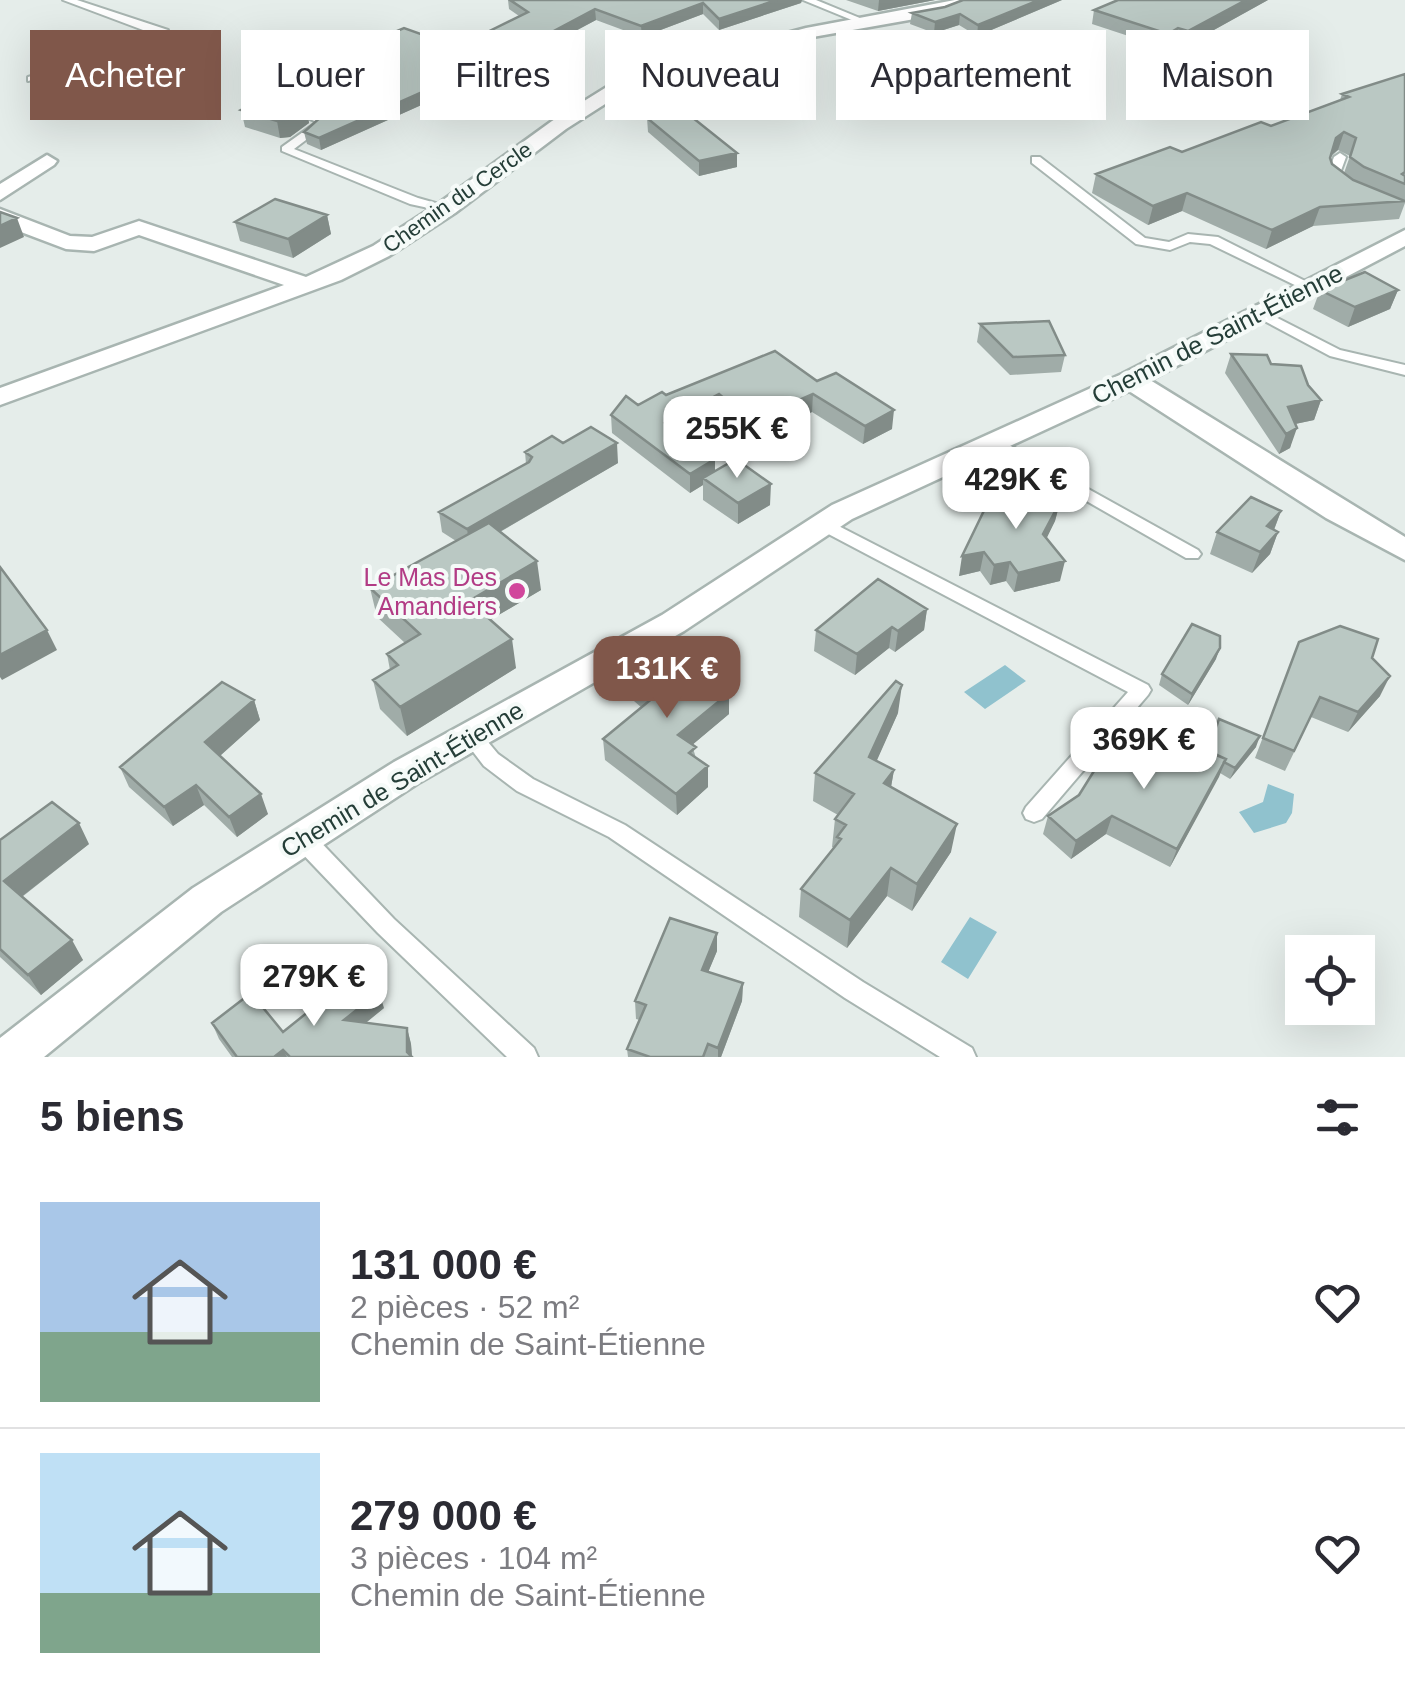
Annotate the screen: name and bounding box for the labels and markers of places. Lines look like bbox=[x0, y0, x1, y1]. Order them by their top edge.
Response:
pin: 255K € bbox=[656, 396, 818, 481]
pin: 429K € bbox=[935, 447, 1097, 532]
place label: Le Mas Des Amandiers bbox=[364, 563, 497, 620]
marker: Le Mas Des Amandiers bbox=[506, 580, 528, 602]
pin: 131K € bbox=[586, 636, 748, 721]
pin: 369K € bbox=[1063, 707, 1225, 792]
pin: 279K € bbox=[233, 944, 395, 1029]

